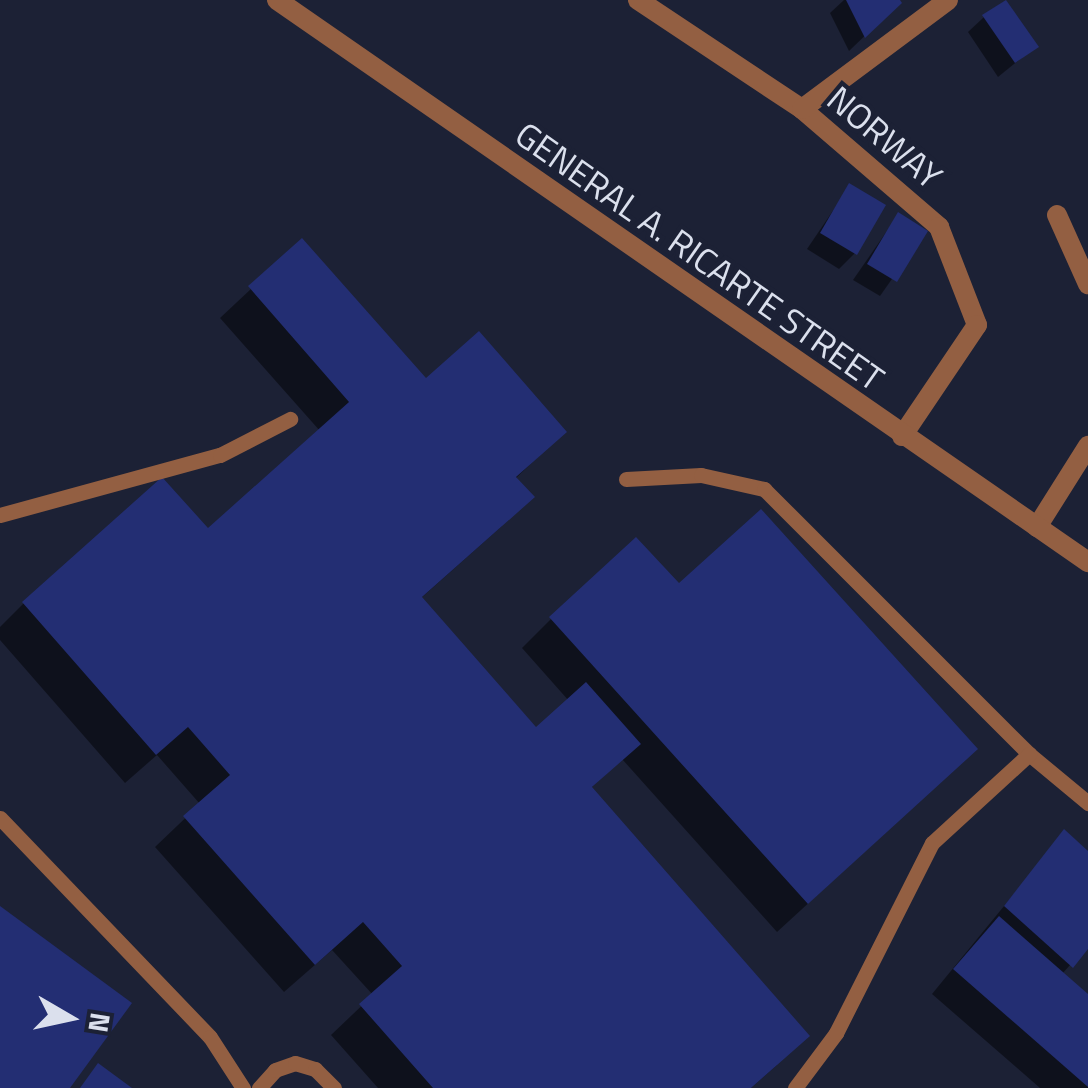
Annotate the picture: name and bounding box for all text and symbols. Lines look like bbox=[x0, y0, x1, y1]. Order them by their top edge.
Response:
street label: NORWAY bbox=[819, 77, 951, 197]
street label: GENERAL A. RICARTE STREET bbox=[508, 113, 892, 399]
north arrow bbox=[20, 968, 120, 1068]
text: N bbox=[77, 1010, 123, 1036]

